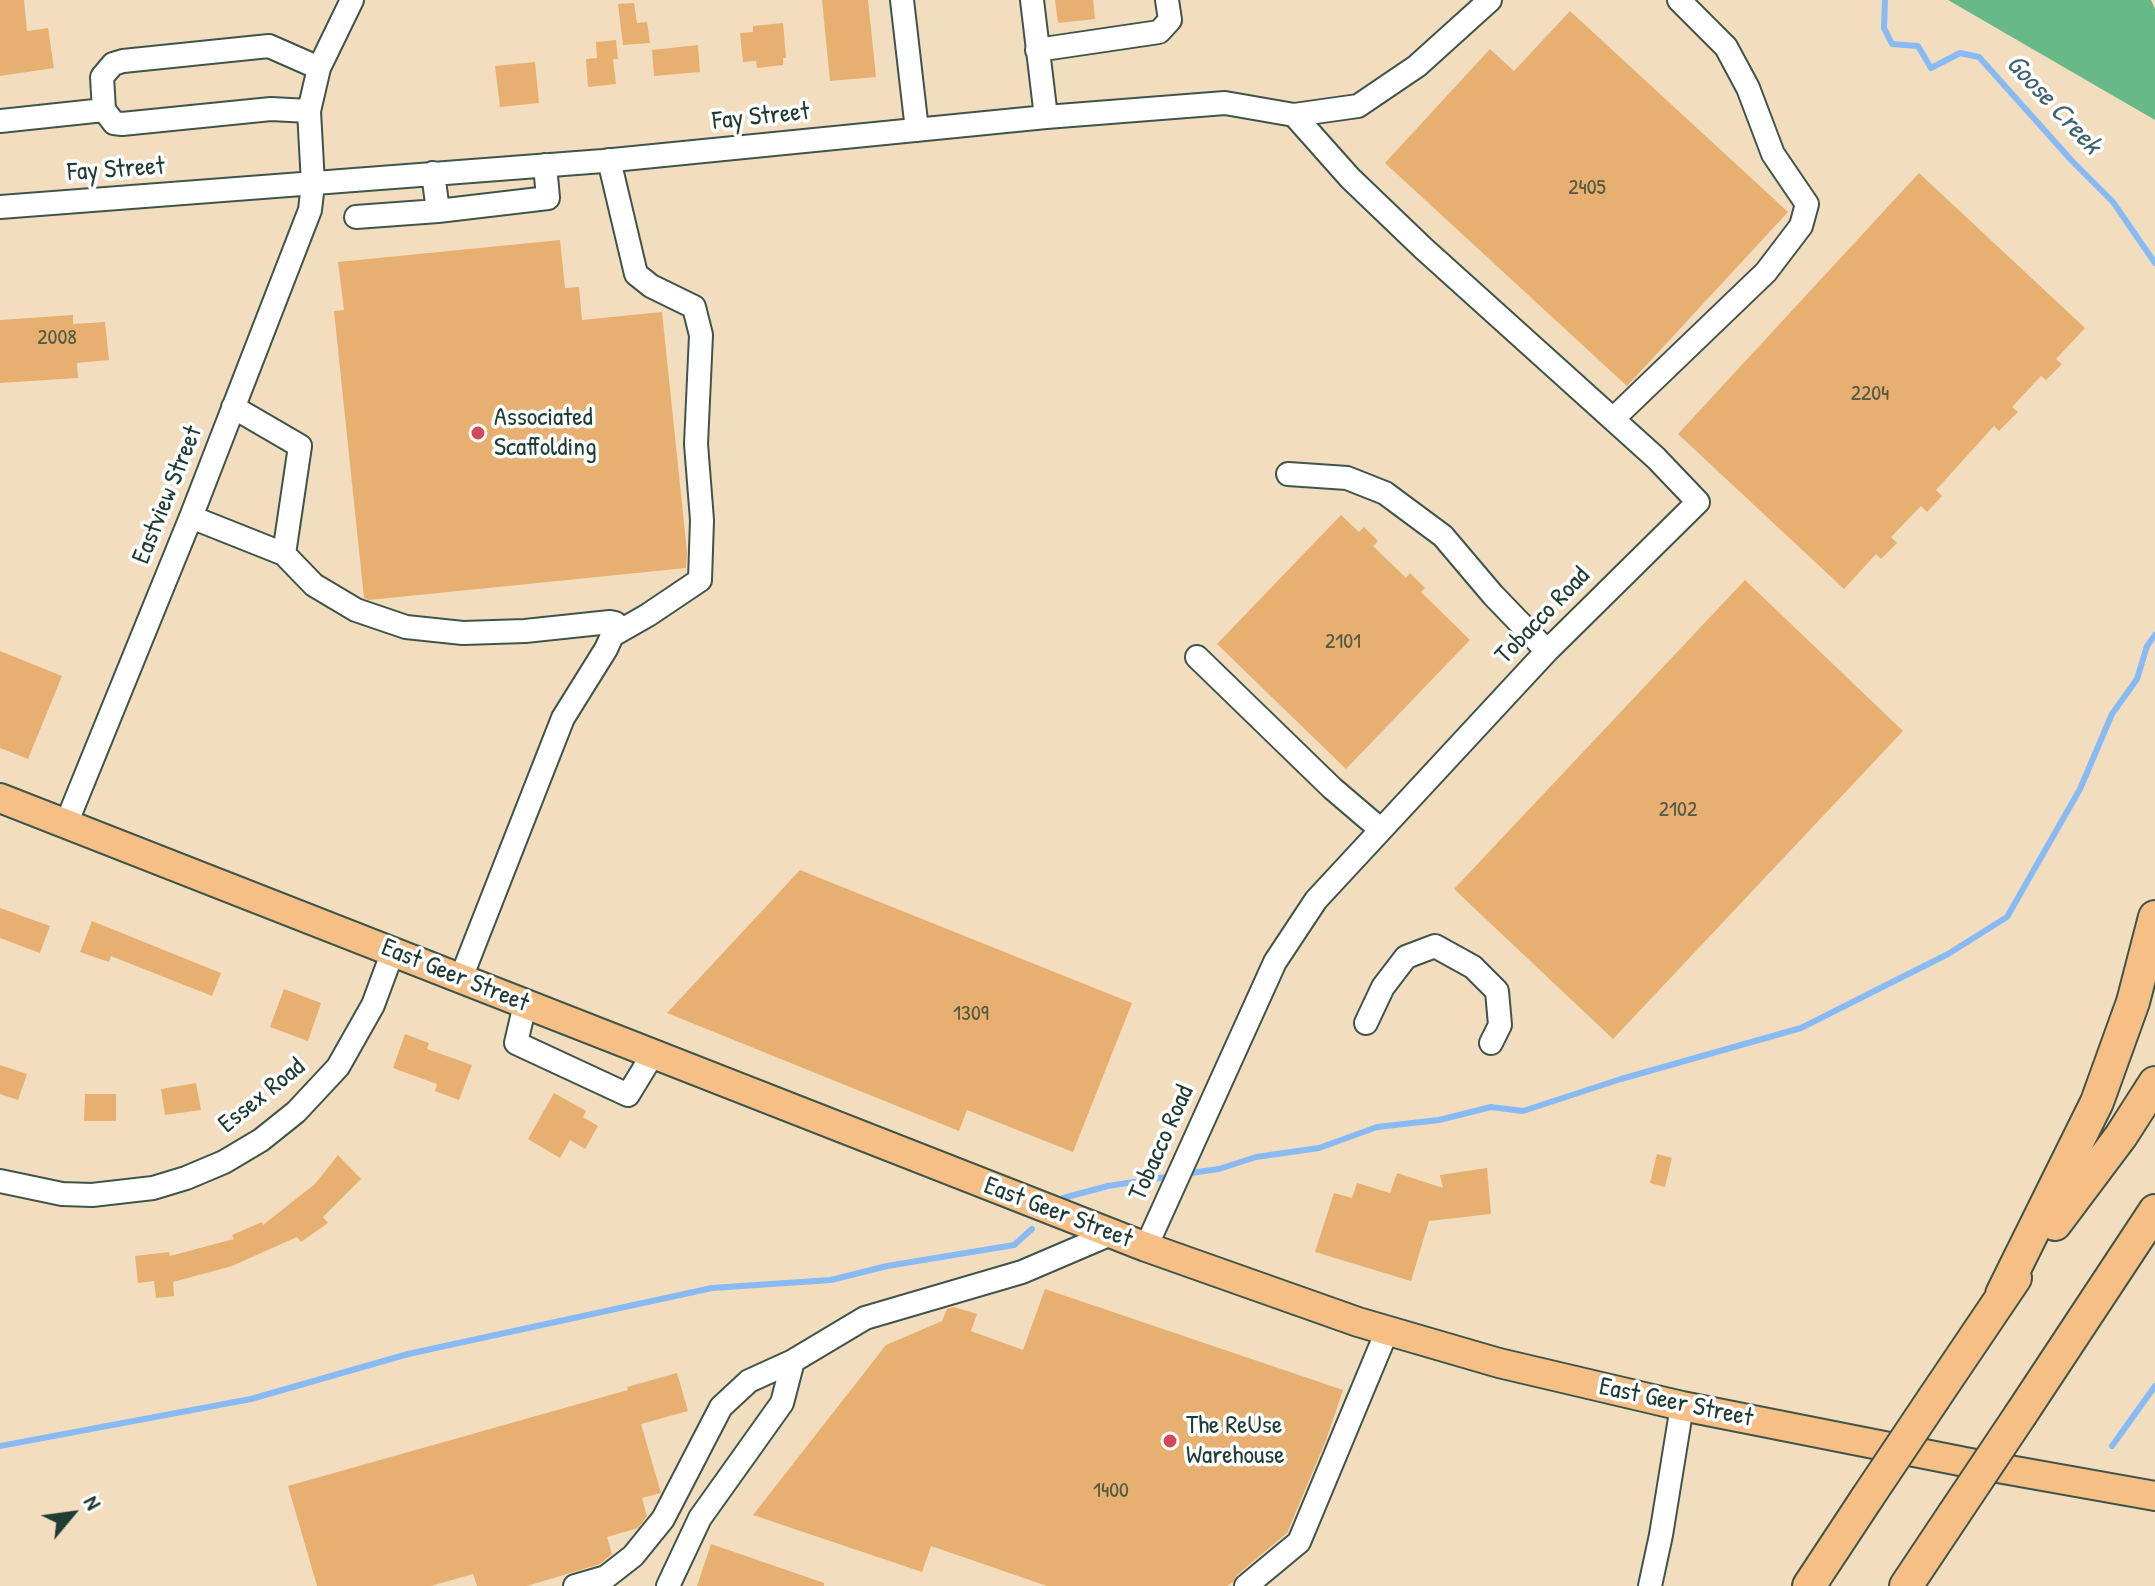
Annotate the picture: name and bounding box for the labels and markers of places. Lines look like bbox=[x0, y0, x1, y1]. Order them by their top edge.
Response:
place label: Associated Scaffolding bbox=[494, 402, 597, 464]
marker: Associated Scaffolding bbox=[469, 424, 487, 442]
place label: The ReUse Warehouse bbox=[1186, 1410, 1285, 1472]
marker: The ReUse Warehouse bbox=[1161, 1432, 1179, 1450]

